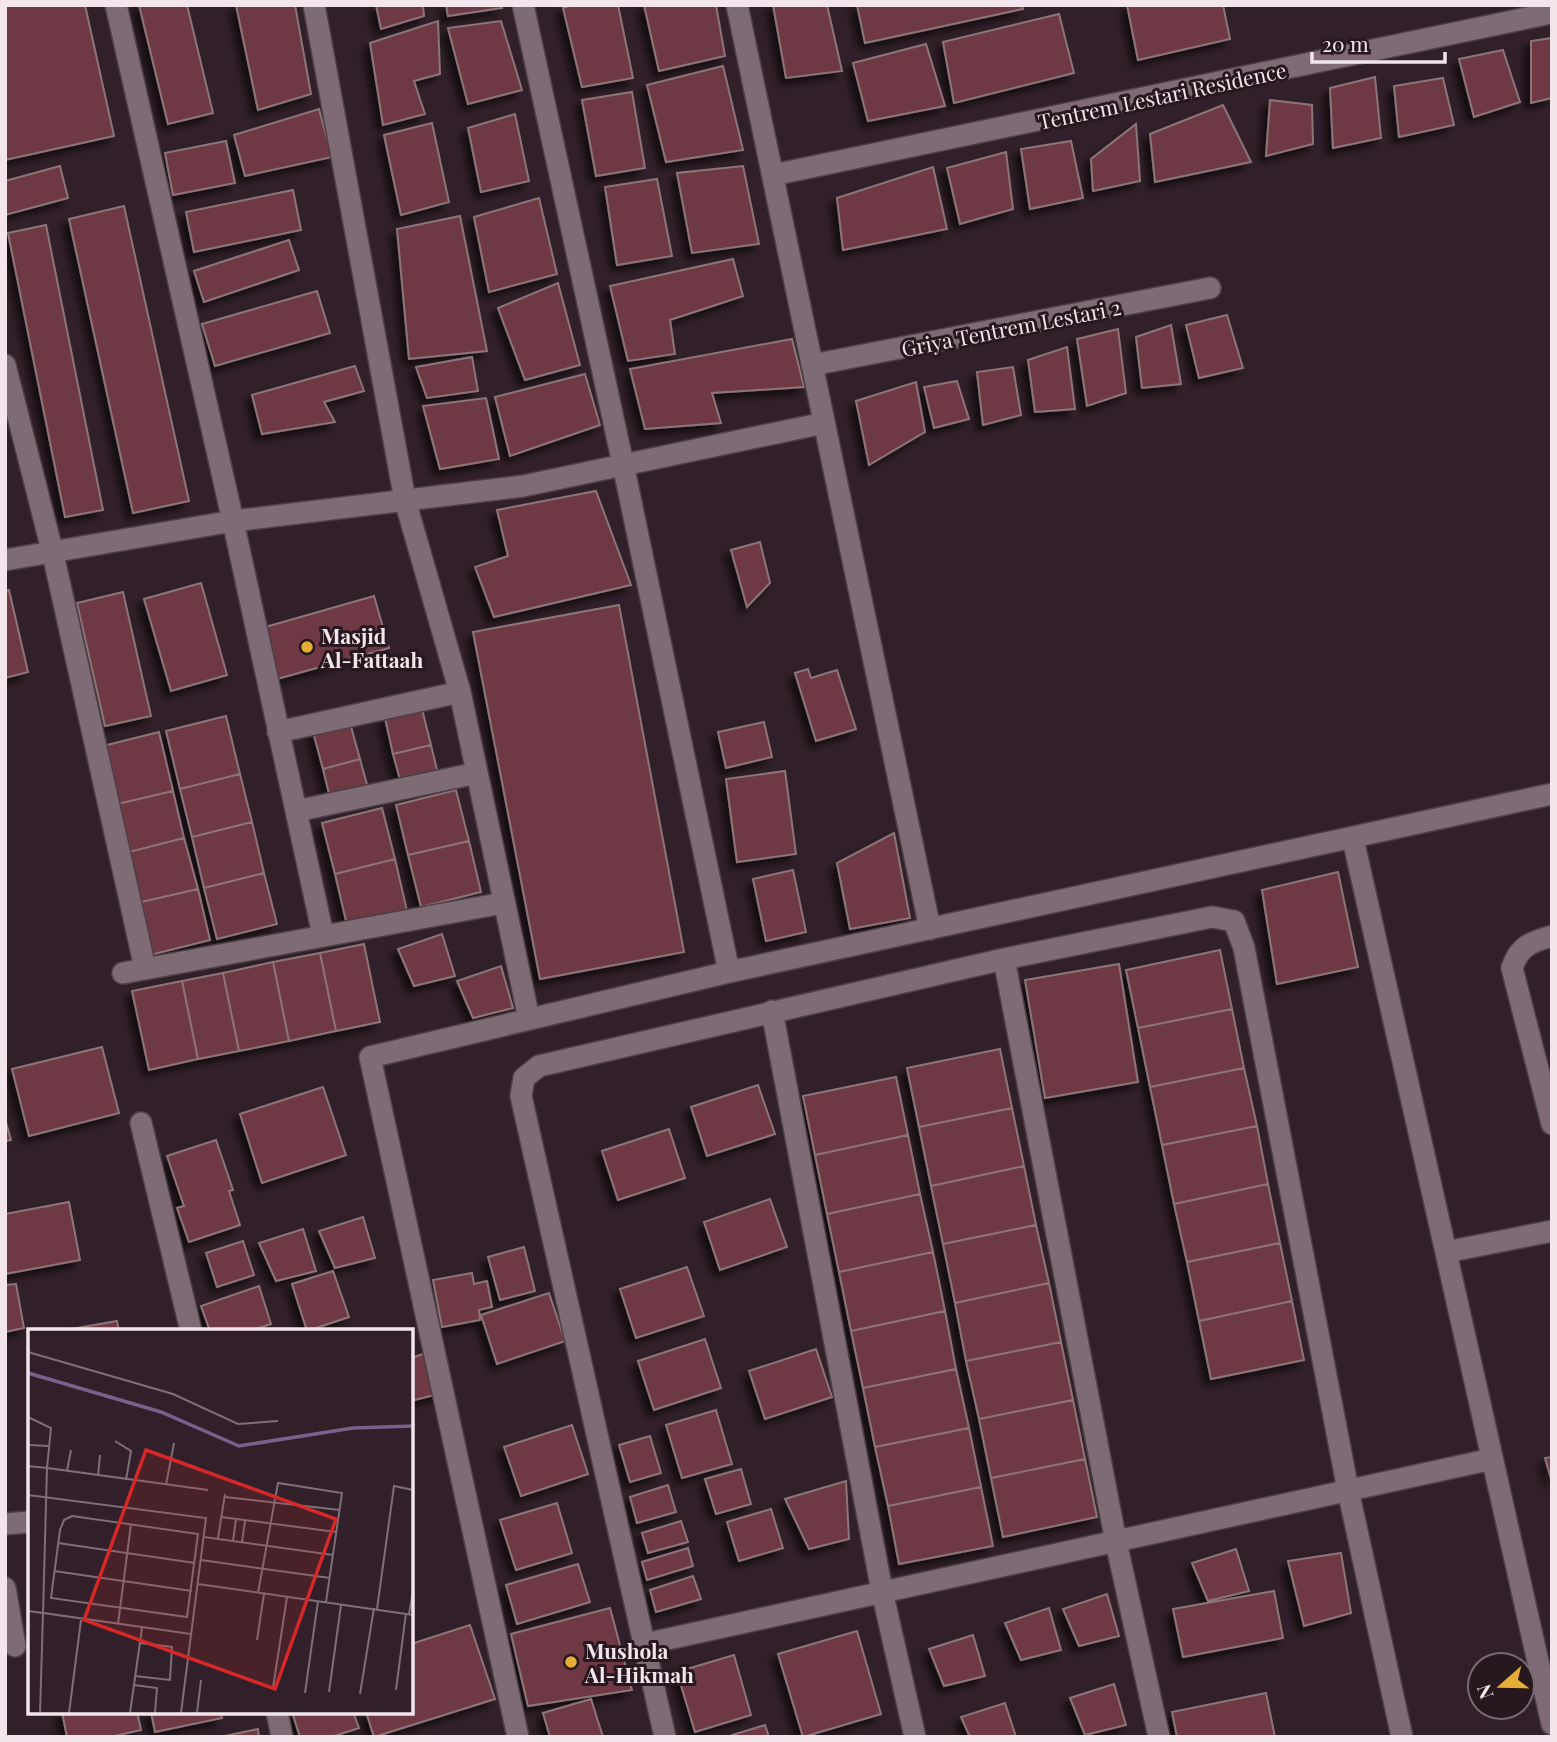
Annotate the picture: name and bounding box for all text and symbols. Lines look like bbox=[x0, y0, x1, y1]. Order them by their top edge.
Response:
scale bar bbox=[1312, 21, 1445, 65]
text: 20 m bbox=[1322, 29, 1369, 57]
street label: Tentrem Lestari Residence bbox=[1035, 55, 1289, 135]
street label: Griya Tentrem Lestari 2 bbox=[899, 292, 1123, 362]
place label: Masjid Al-Fattaah bbox=[320, 621, 423, 673]
marker: Masjid Al-Fattaah bbox=[299, 639, 315, 655]
inset map bbox=[28, 1329, 413, 1714]
place label: Mushola Al-Hikmah bbox=[584, 1636, 694, 1688]
north arrow bbox=[1466, 1651, 1536, 1721]
marker: Mushola Al-Hikmah bbox=[563, 1654, 579, 1670]
text: N bbox=[1469, 1681, 1499, 1703]

